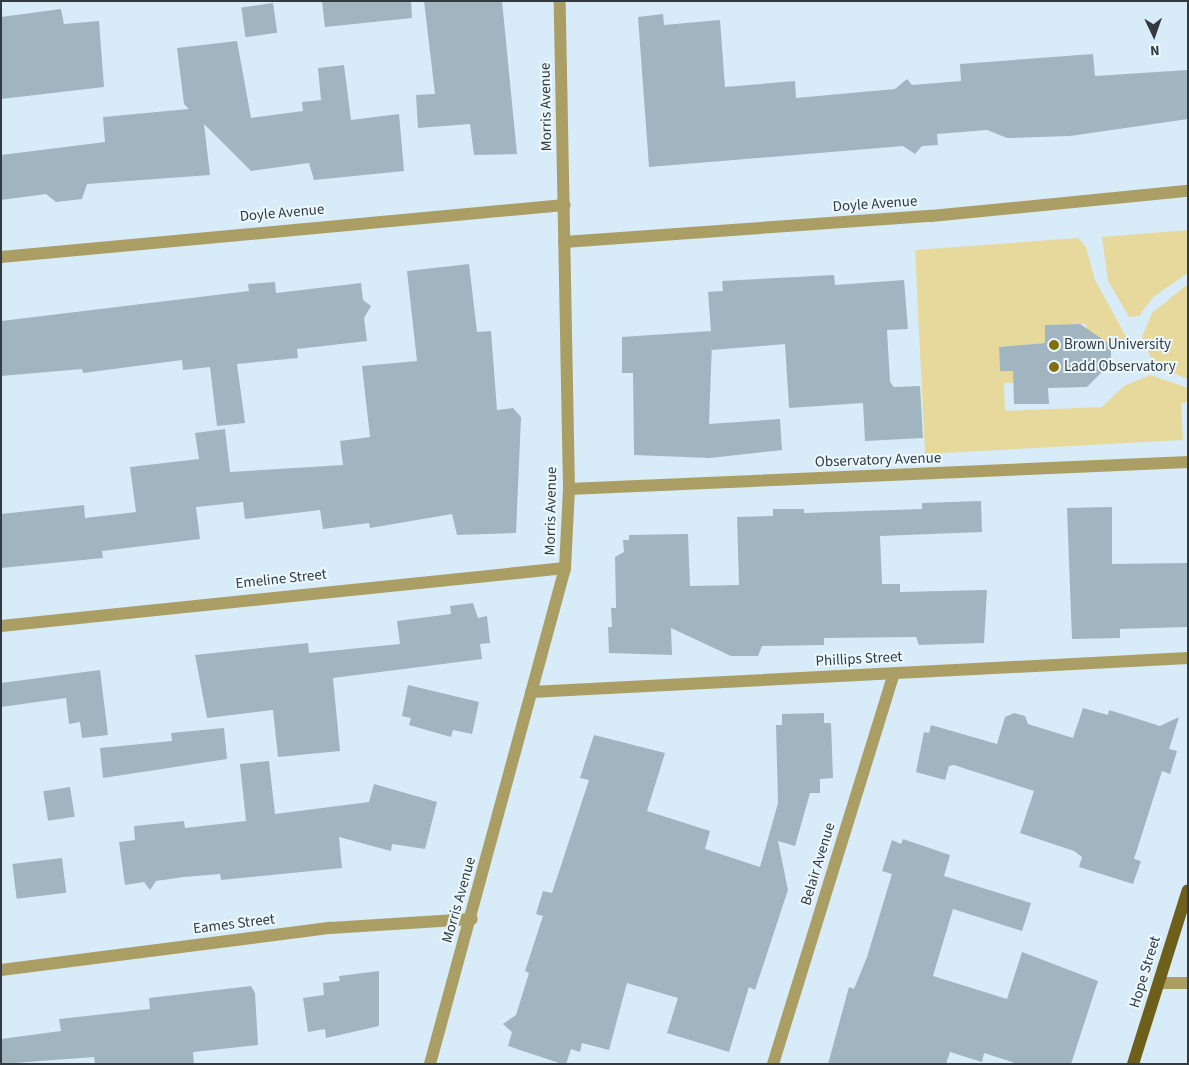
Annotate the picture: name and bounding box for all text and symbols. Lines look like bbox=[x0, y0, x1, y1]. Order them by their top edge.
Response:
north arrow bbox=[1129, 10, 1179, 60]
text: N bbox=[1150, 40, 1160, 60]
street label: Morris Avenue bbox=[536, 63, 556, 151]
street label: Doyle Avenue bbox=[832, 192, 918, 216]
street label: Doyle Avenue bbox=[239, 200, 325, 226]
place label: Brown University bbox=[1064, 336, 1171, 354]
marker: Brown University bbox=[1048, 339, 1060, 351]
place label: Ladd Observatory bbox=[1064, 358, 1176, 376]
marker: Ladd Observatory bbox=[1048, 361, 1060, 373]
street label: Observatory Avenue bbox=[815, 449, 941, 471]
street label: Morris Avenue bbox=[541, 467, 561, 555]
street label: Emeline Street bbox=[235, 565, 327, 593]
street label: Phillips Street bbox=[815, 648, 903, 670]
street label: Belair Avenue bbox=[797, 820, 839, 908]
street label: Morris Avenue bbox=[438, 855, 480, 945]
street label: Eames Street bbox=[192, 910, 276, 938]
street label: Hope Street bbox=[1126, 934, 1164, 1010]

